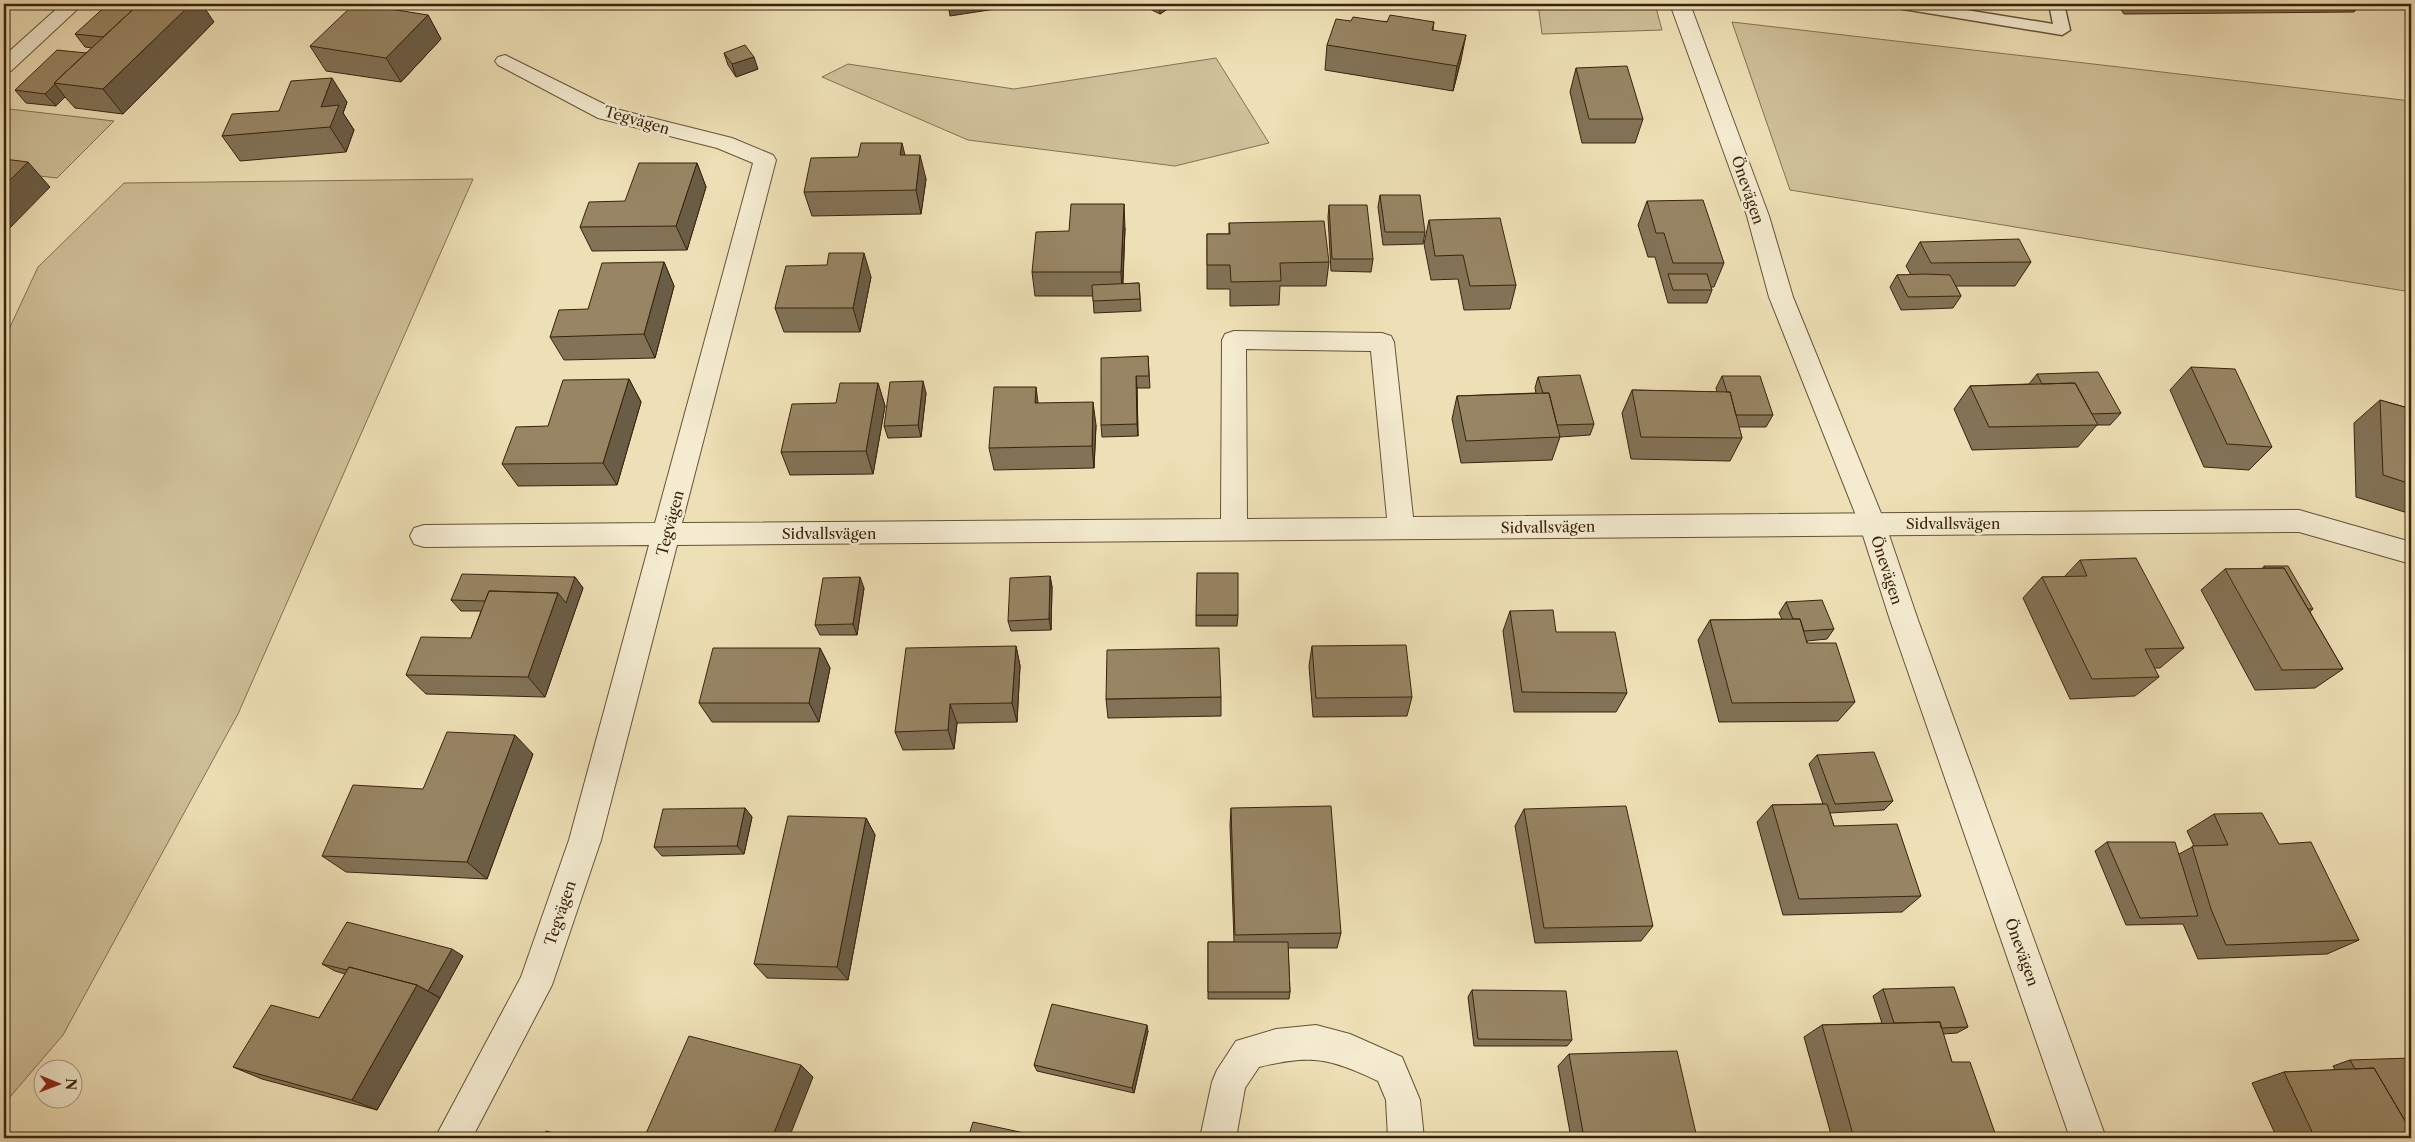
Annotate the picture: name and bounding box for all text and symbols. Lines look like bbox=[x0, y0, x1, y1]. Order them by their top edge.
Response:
street label: Tegvägen bbox=[602, 102, 673, 139]
street label: Önevägen bbox=[1727, 153, 1769, 227]
street label: Tegvägen bbox=[652, 487, 688, 558]
street label: Sidvallsvägen bbox=[1906, 514, 2001, 533]
street label: Sidvallsvägen bbox=[1500, 517, 1596, 537]
street label: Sidvallsvägen bbox=[782, 524, 877, 543]
street label: Önevägen bbox=[1867, 533, 1907, 607]
street label: Tegvägen bbox=[540, 877, 580, 948]
street label: Önevägen bbox=[2001, 915, 2043, 989]
north arrow bbox=[32, 1060, 82, 1110]
text: N bbox=[62, 1078, 80, 1090]

